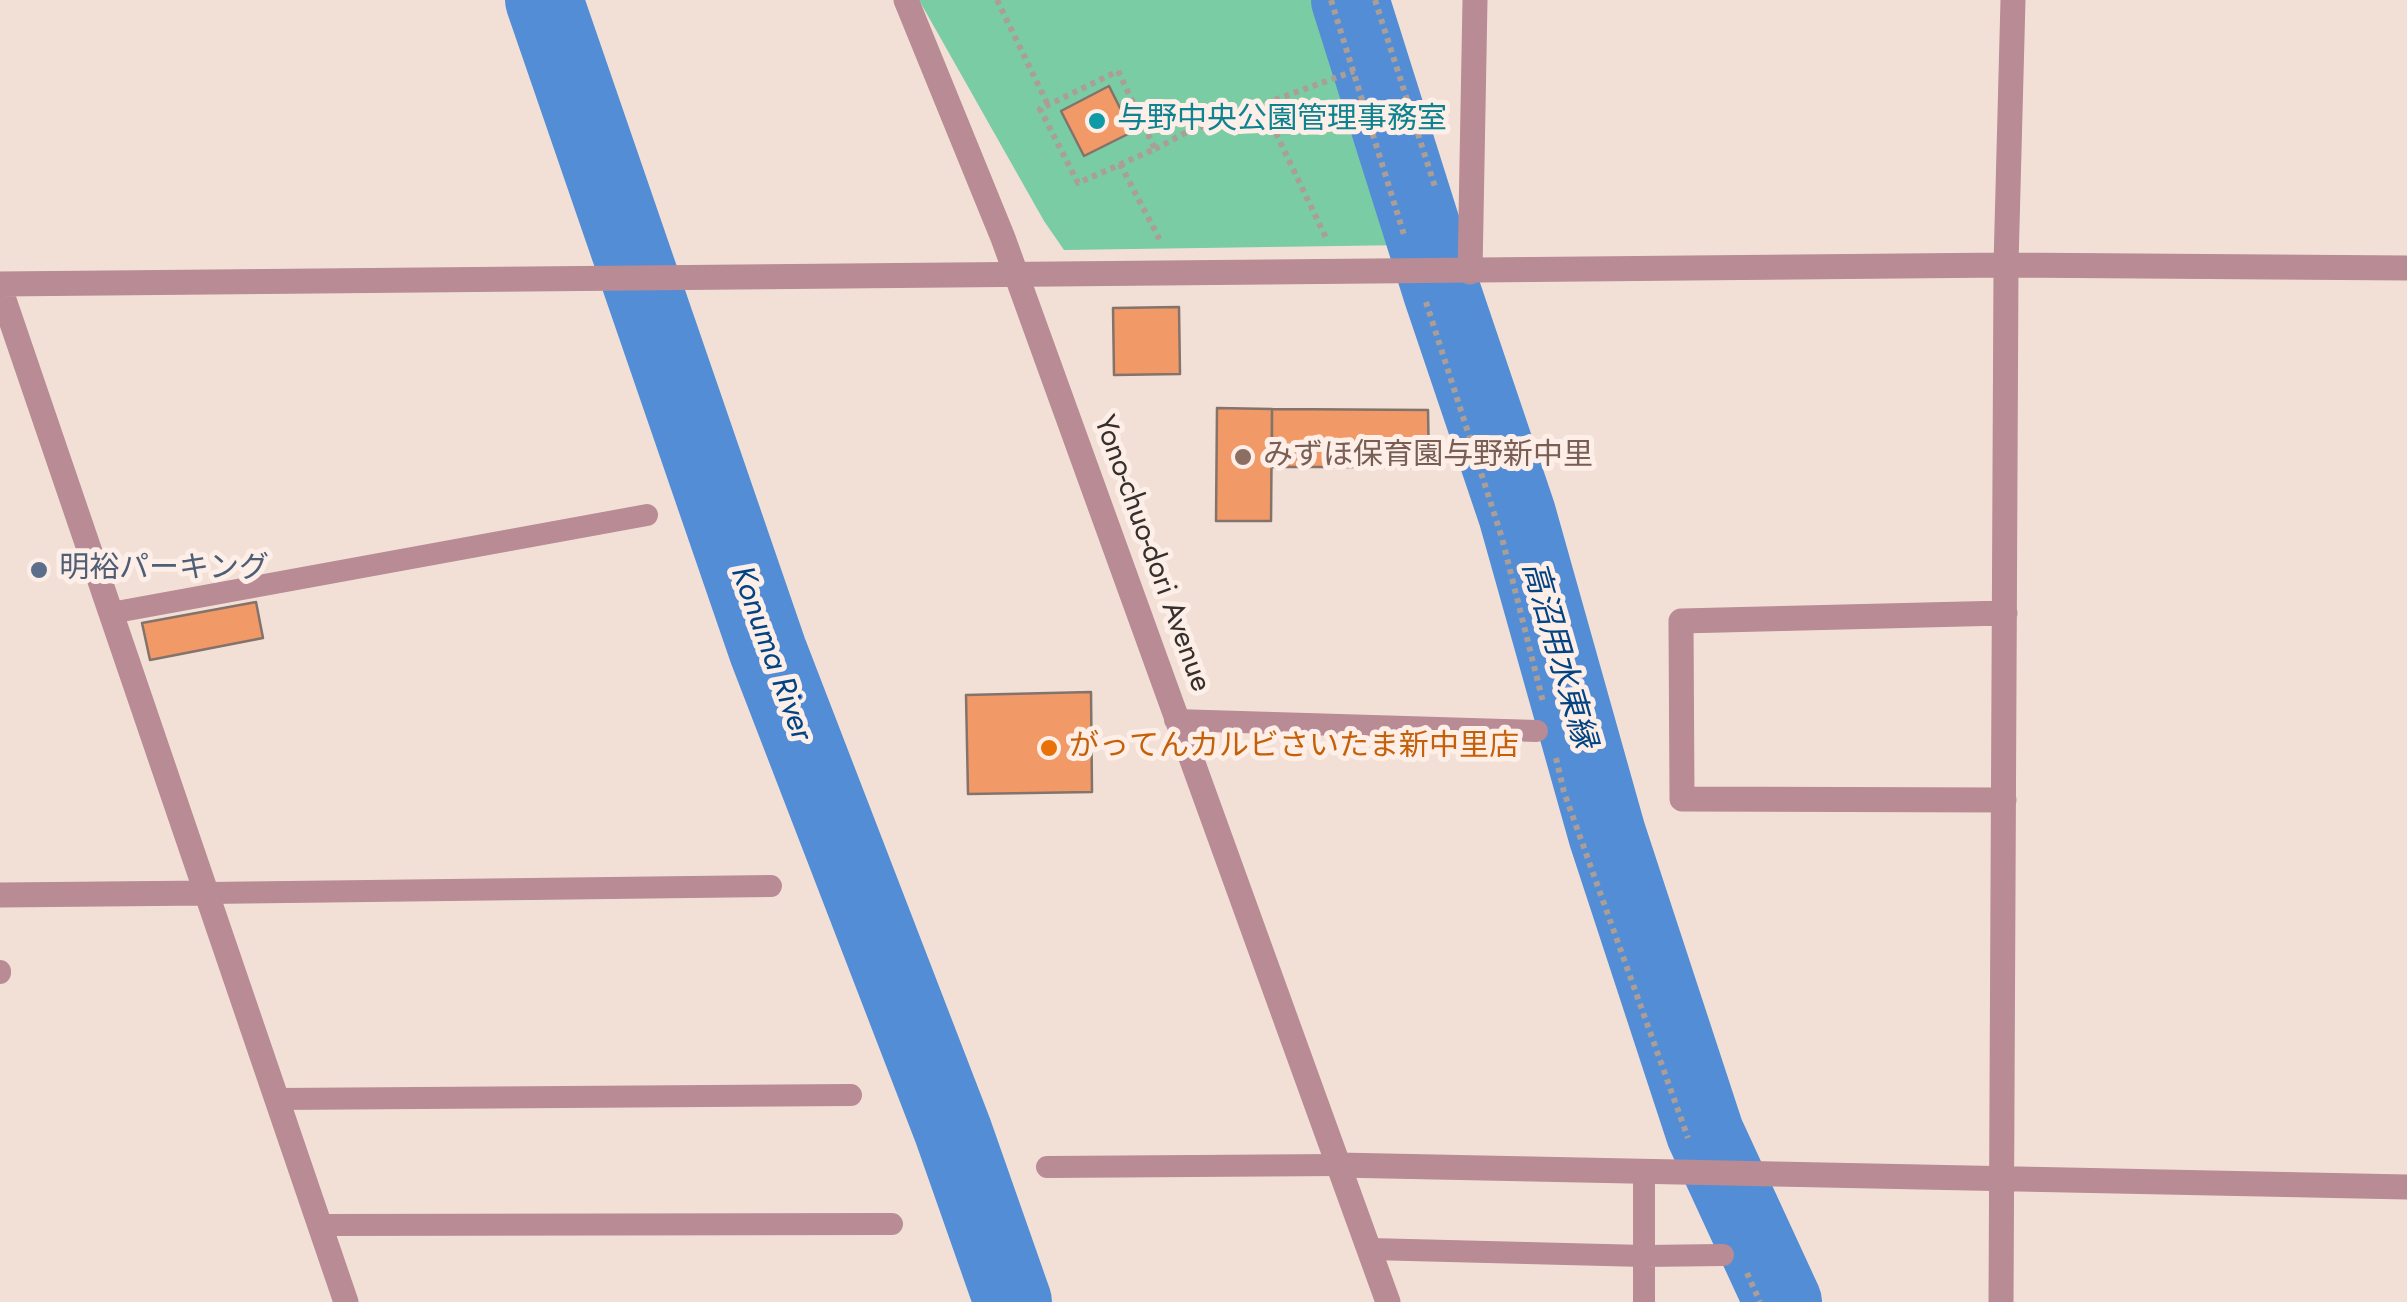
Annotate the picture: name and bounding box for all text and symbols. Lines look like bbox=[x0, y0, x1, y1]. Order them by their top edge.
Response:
place label: 与野中央公園管理事務室 bbox=[1117, 103, 1447, 139]
marker: 与野中央公園管理事務室 bbox=[1086, 110, 1108, 132]
street label: Yono-chuo-dori Avenue bbox=[1084, 411, 1218, 697]
place label: みずほ保育園与野新中里 bbox=[1263, 439, 1593, 475]
marker: みずほ保育園与野新中里 bbox=[1232, 446, 1254, 468]
place label: 明裕パーキング bbox=[59, 552, 269, 588]
water label: 高沼用水東縁 bbox=[1512, 557, 1602, 753]
marker: 明裕パーキング bbox=[28, 559, 50, 581]
water label: Konuma River bbox=[721, 561, 819, 747]
place label: がってんカルビさいたま新中里店 bbox=[1069, 730, 1519, 766]
marker: がってんカルビさいたま新中里店 bbox=[1038, 737, 1060, 759]

